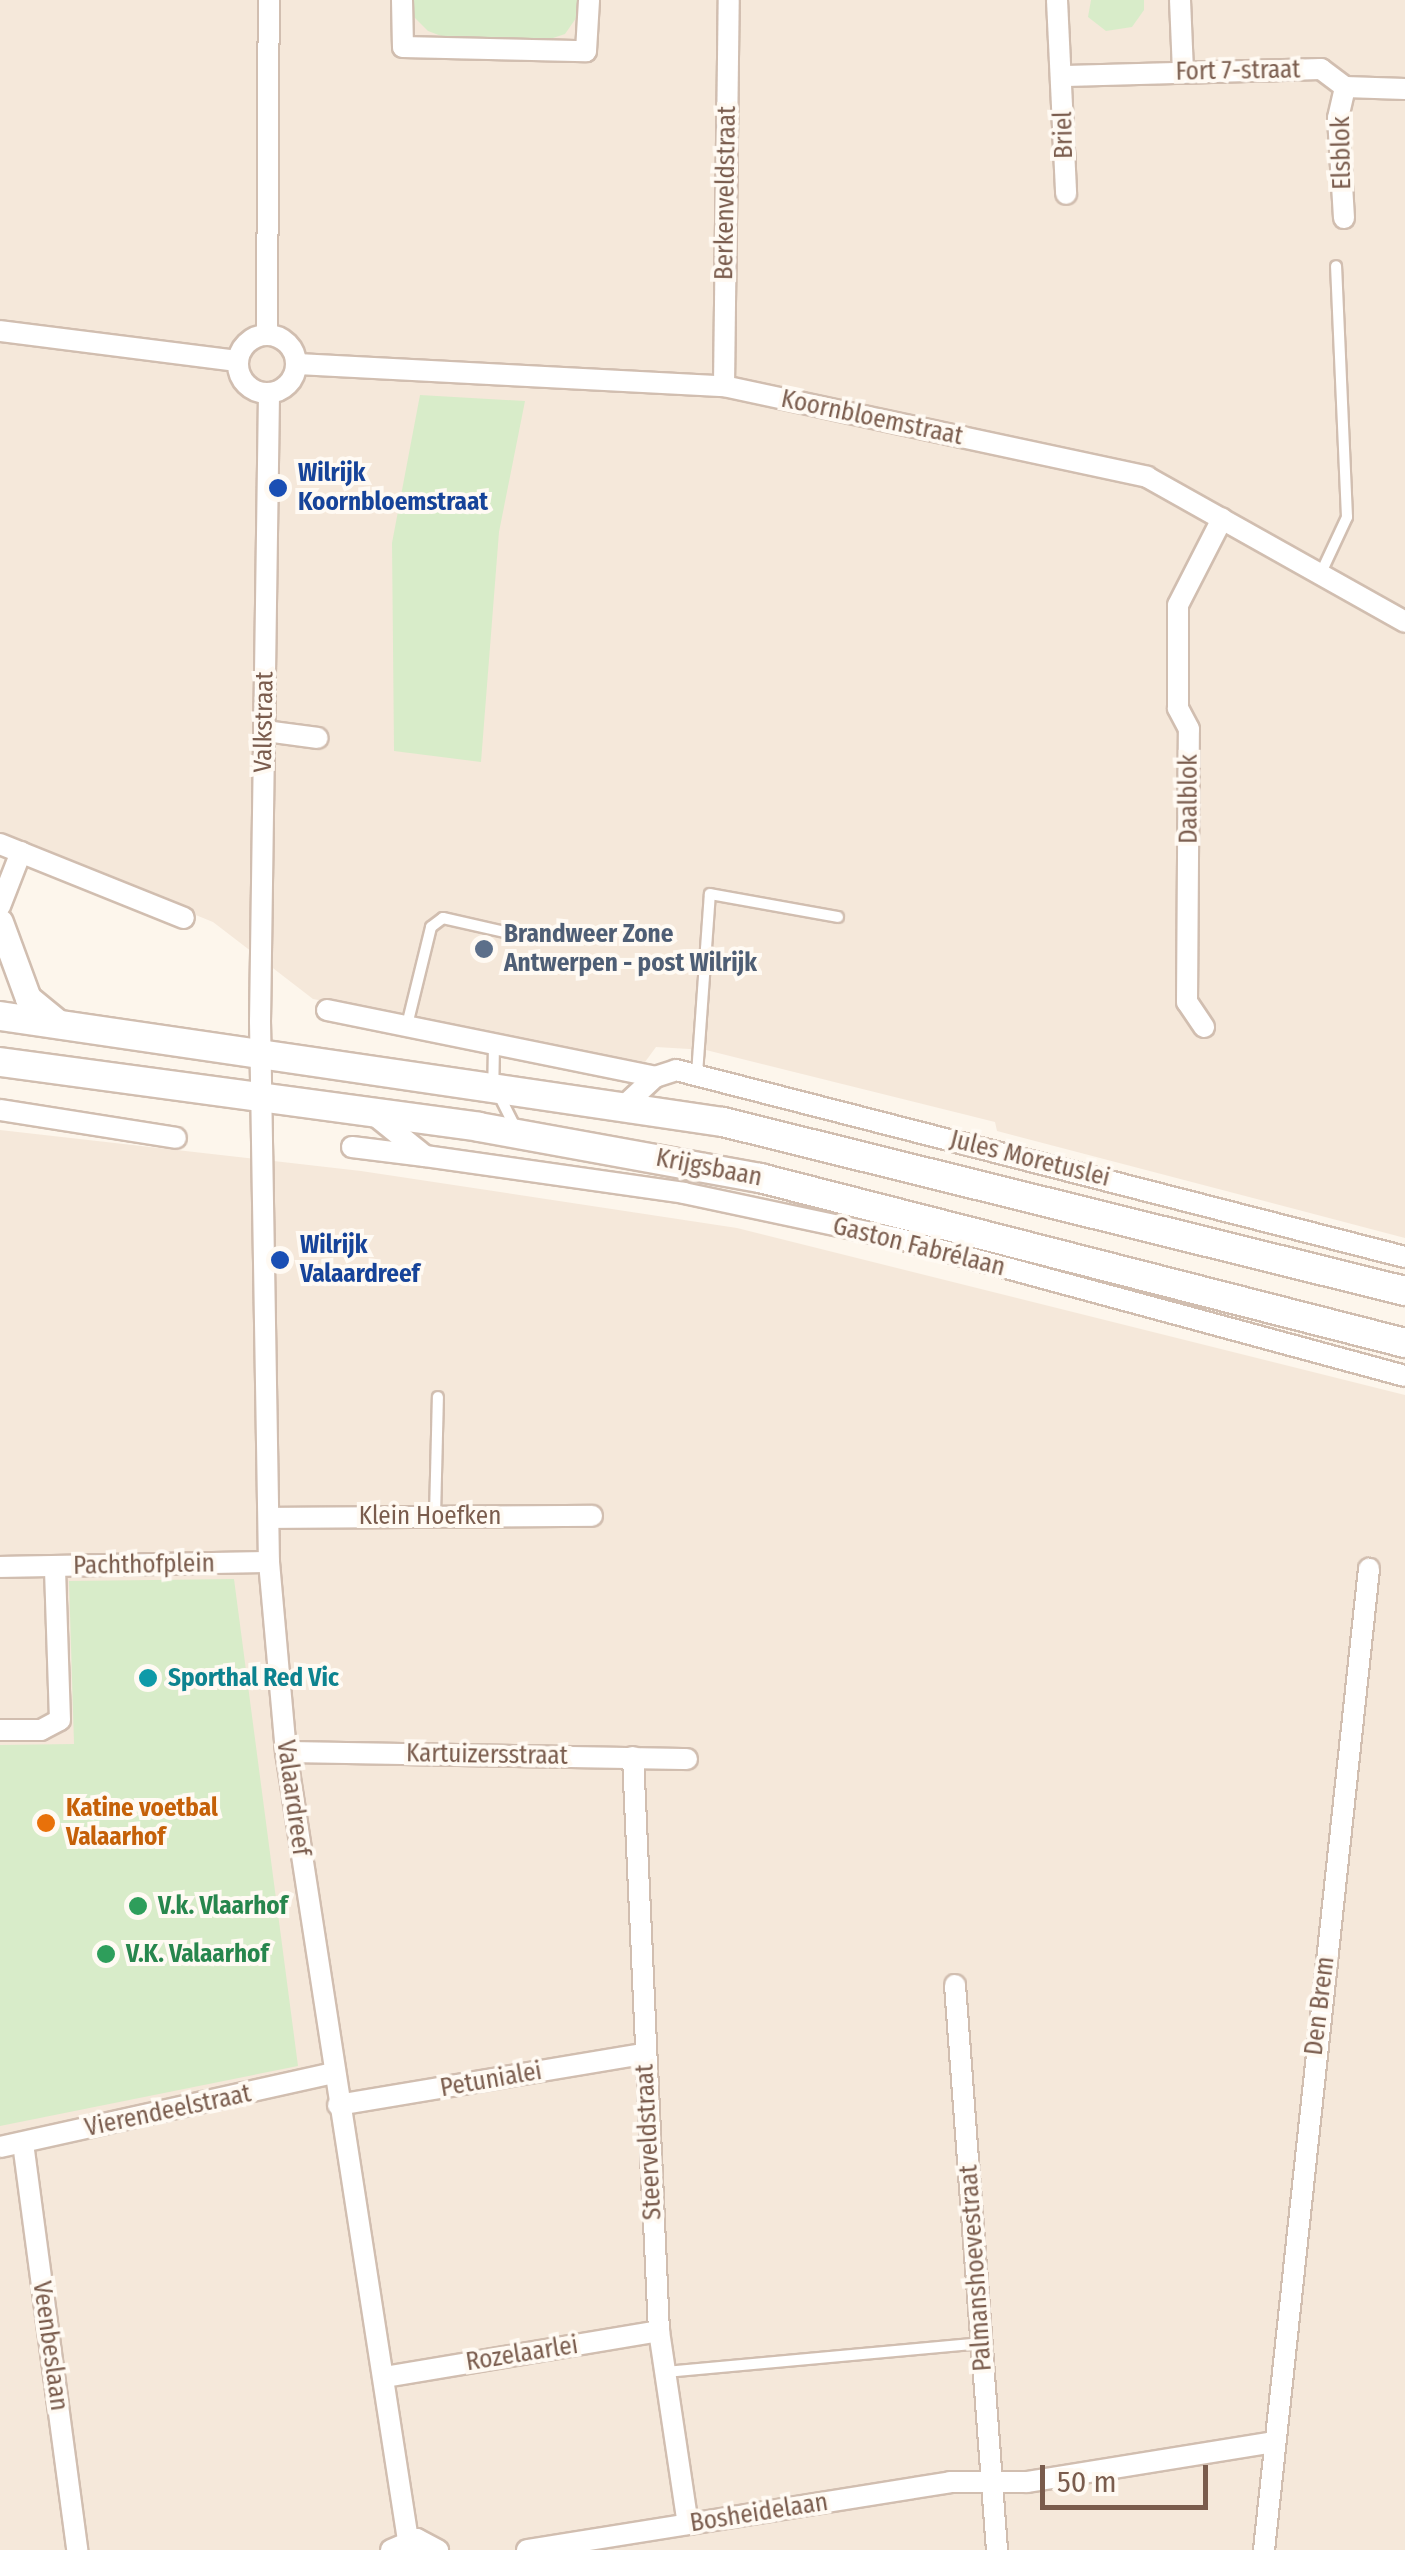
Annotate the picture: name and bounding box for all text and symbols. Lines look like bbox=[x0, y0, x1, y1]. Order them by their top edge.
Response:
street label: Fort 7-straat bbox=[1175, 55, 1301, 87]
street label: Berkenveldstraat bbox=[709, 106, 743, 280]
street label: Briel bbox=[1049, 111, 1079, 159]
street label: Elsblok bbox=[1326, 116, 1358, 190]
street label: Koornbloemstraat bbox=[778, 384, 966, 452]
place label: Wilrijk Koornbloemstraat bbox=[298, 459, 488, 518]
marker: Wilrijk Koornbloemstraat bbox=[267, 477, 289, 499]
street label: Valkstraat bbox=[248, 671, 280, 773]
street label: Daalblok bbox=[1174, 754, 1204, 844]
place label: Brandweer Zone Antwerpen - post Wilrijk bbox=[504, 920, 757, 979]
marker: Brandweer Zone Antwerpen - post Wilrijk bbox=[473, 938, 495, 960]
street label: Jules Moretuslei bbox=[947, 1125, 1113, 1193]
street label: Krijgsbaan bbox=[653, 1143, 765, 1193]
street label: Gaston Fabrélaan bbox=[830, 1211, 1008, 1283]
place label: Wilrijk Valaardreef bbox=[300, 1231, 420, 1290]
marker: Wilrijk Valaardreef bbox=[269, 1249, 291, 1271]
street label: Klein Hoefken bbox=[359, 1501, 501, 1531]
street label: Pachthofplein bbox=[73, 1549, 215, 1581]
place label: Sporthal Red Vic bbox=[168, 1663, 339, 1693]
marker: Sporthal Red Vic bbox=[137, 1667, 159, 1689]
street label: Valaardreef bbox=[270, 1738, 316, 1858]
street label: Kartuizersstraat bbox=[406, 1739, 568, 1771]
place label: Katine voetbal Valaarhof bbox=[66, 1794, 218, 1853]
marker: Katine voetbal Valaarhof bbox=[35, 1812, 57, 1834]
place label: V.k. Vlaarhof bbox=[158, 1891, 288, 1921]
marker: V.k. Vlaarhof bbox=[127, 1895, 149, 1917]
place label: V.K. Valaarhof bbox=[126, 1939, 269, 1969]
marker: V.K. Valaarhof bbox=[95, 1943, 117, 1965]
street label: Den Brem bbox=[1299, 1955, 1341, 2057]
street label: Petunialei bbox=[438, 2056, 544, 2104]
street label: Steerveldstraat bbox=[630, 2063, 668, 2221]
street label: Vierendeelstraat bbox=[82, 2079, 254, 2143]
street label: Palmanshoevestraat bbox=[954, 2164, 998, 2372]
street label: Veenbeslaan bbox=[26, 2279, 74, 2413]
street label: Rozelaarlei bbox=[464, 2330, 580, 2378]
scale bar bbox=[1045, 2445, 1212, 2507]
text: 50 m bbox=[1057, 2464, 1117, 2500]
street label: Bosheidelaan bbox=[688, 2487, 830, 2539]

